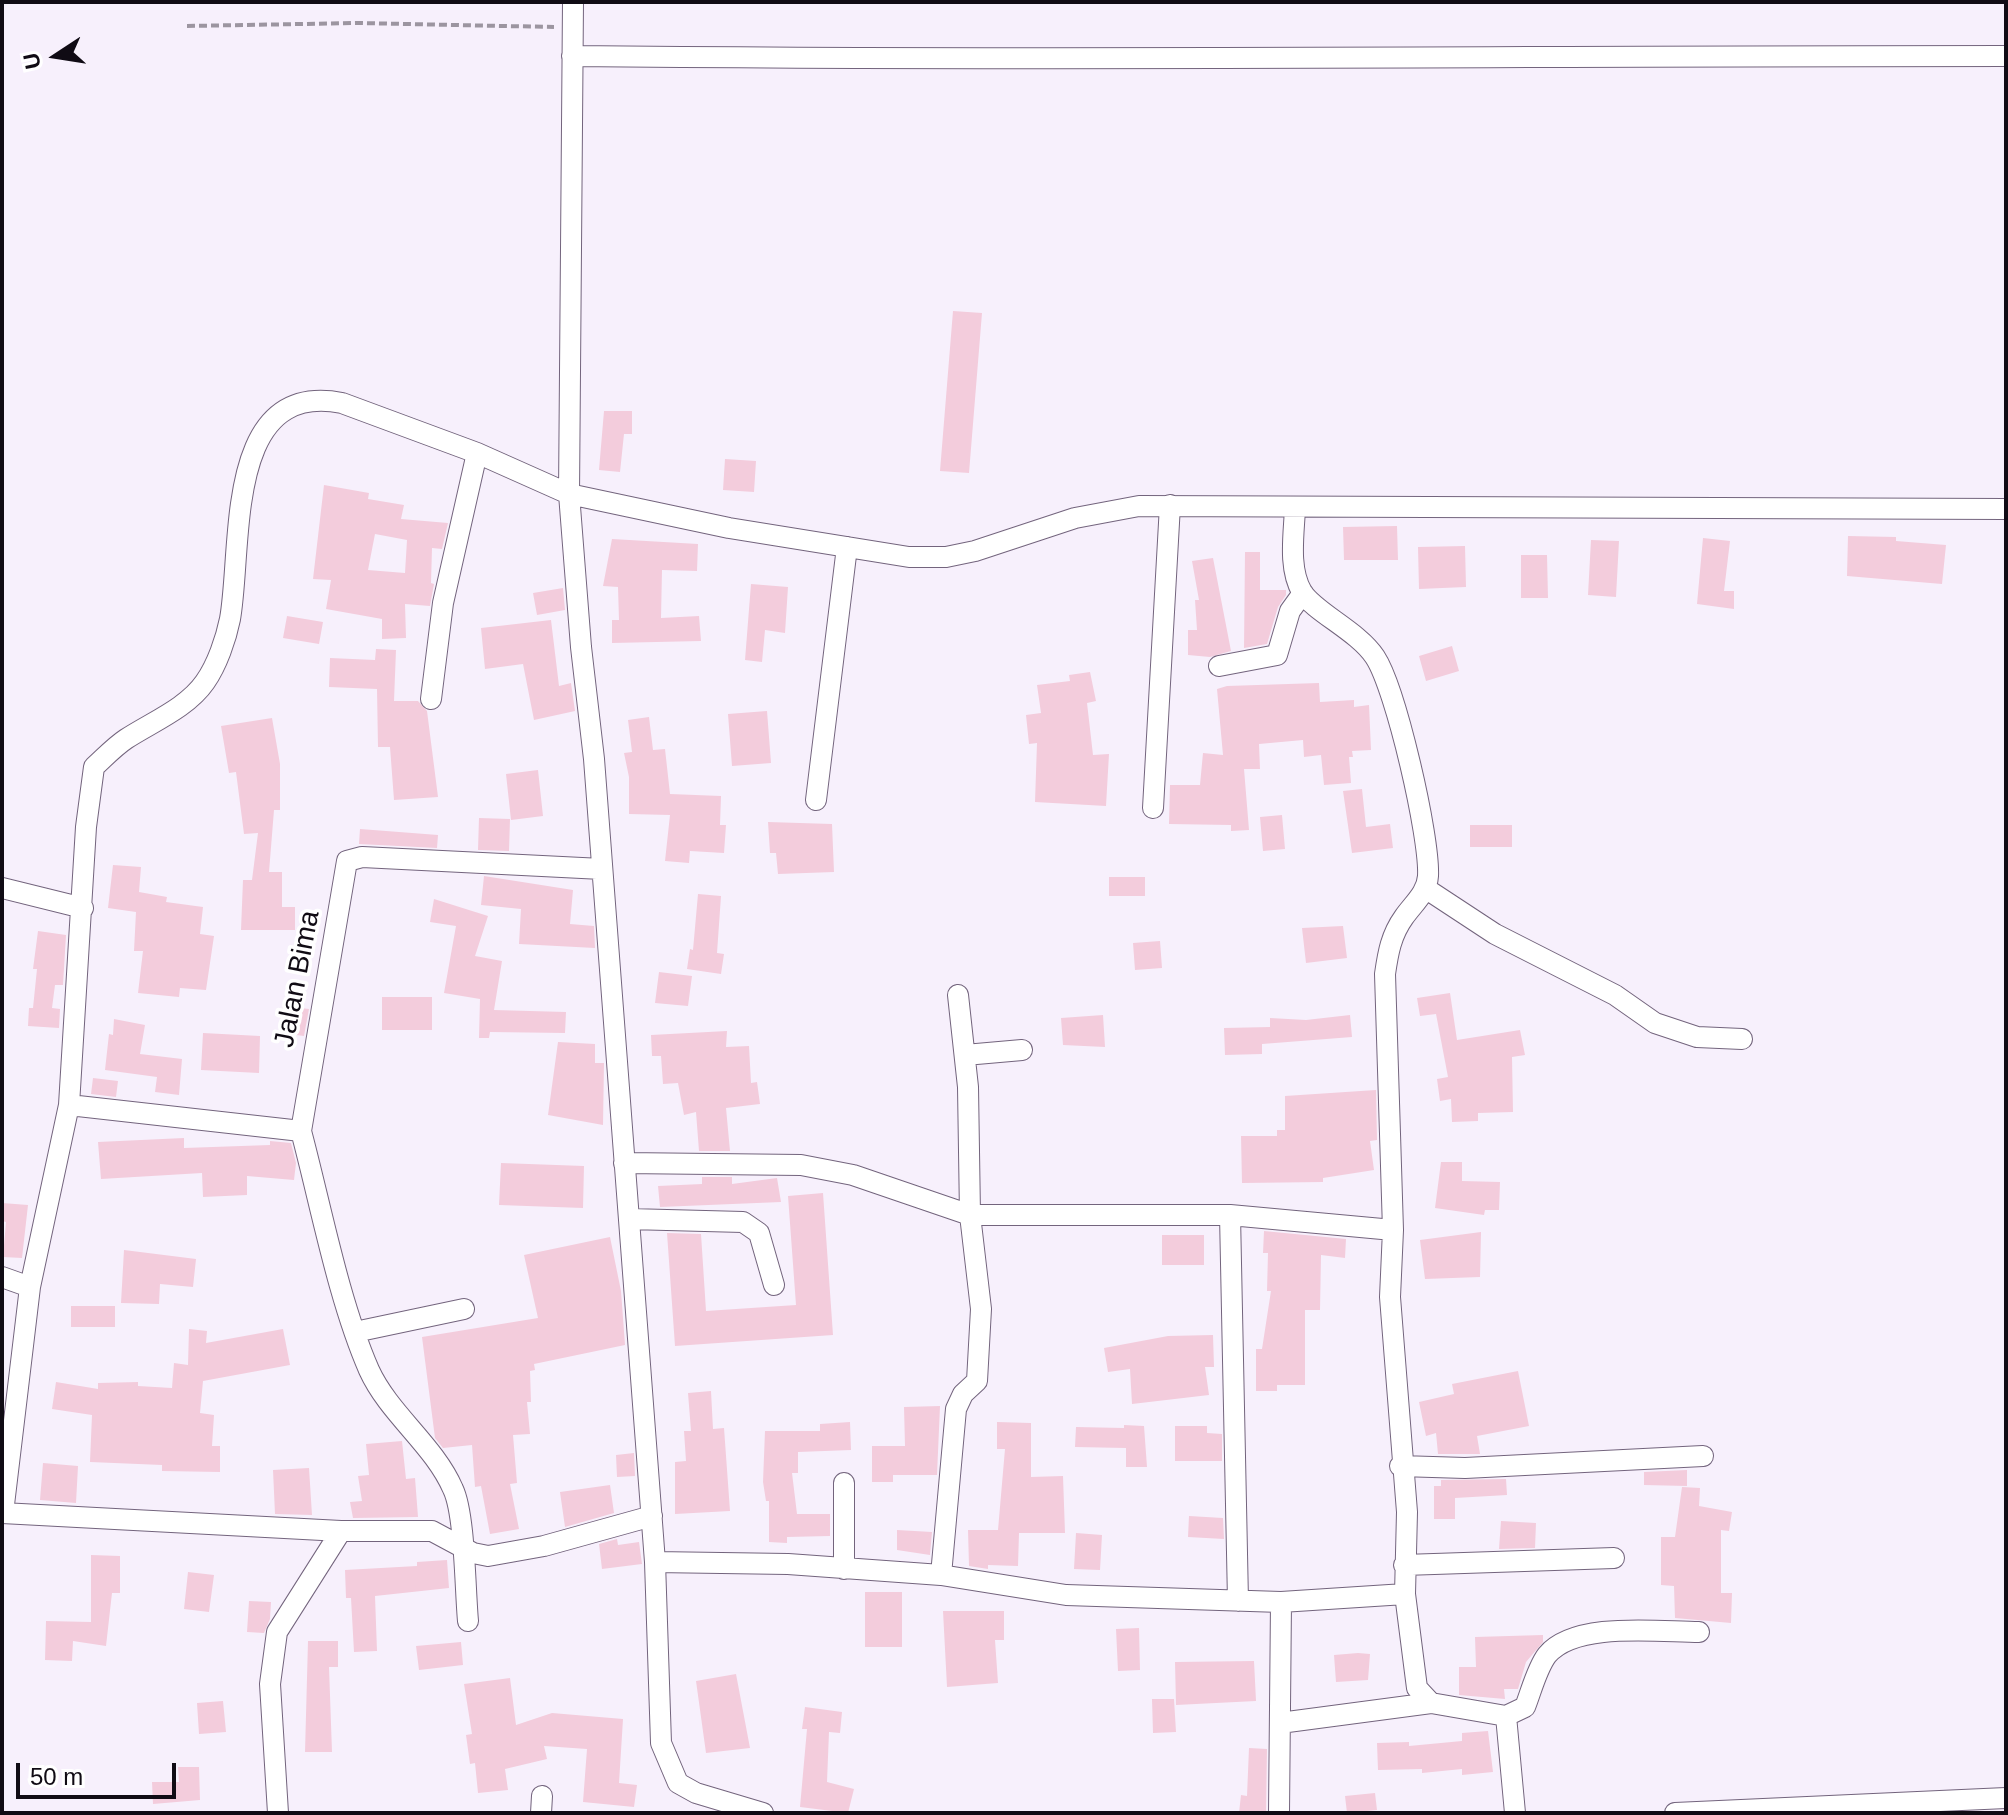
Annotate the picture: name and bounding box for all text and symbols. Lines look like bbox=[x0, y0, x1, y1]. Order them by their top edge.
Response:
north arrow bbox=[16, 16, 96, 96]
text: U bbox=[18, 51, 46, 71]
street label: Jalan Bima bbox=[268, 908, 328, 1050]
scale bar bbox=[20, 1747, 180, 1797]
text: 50 m bbox=[30, 1763, 83, 1790]

